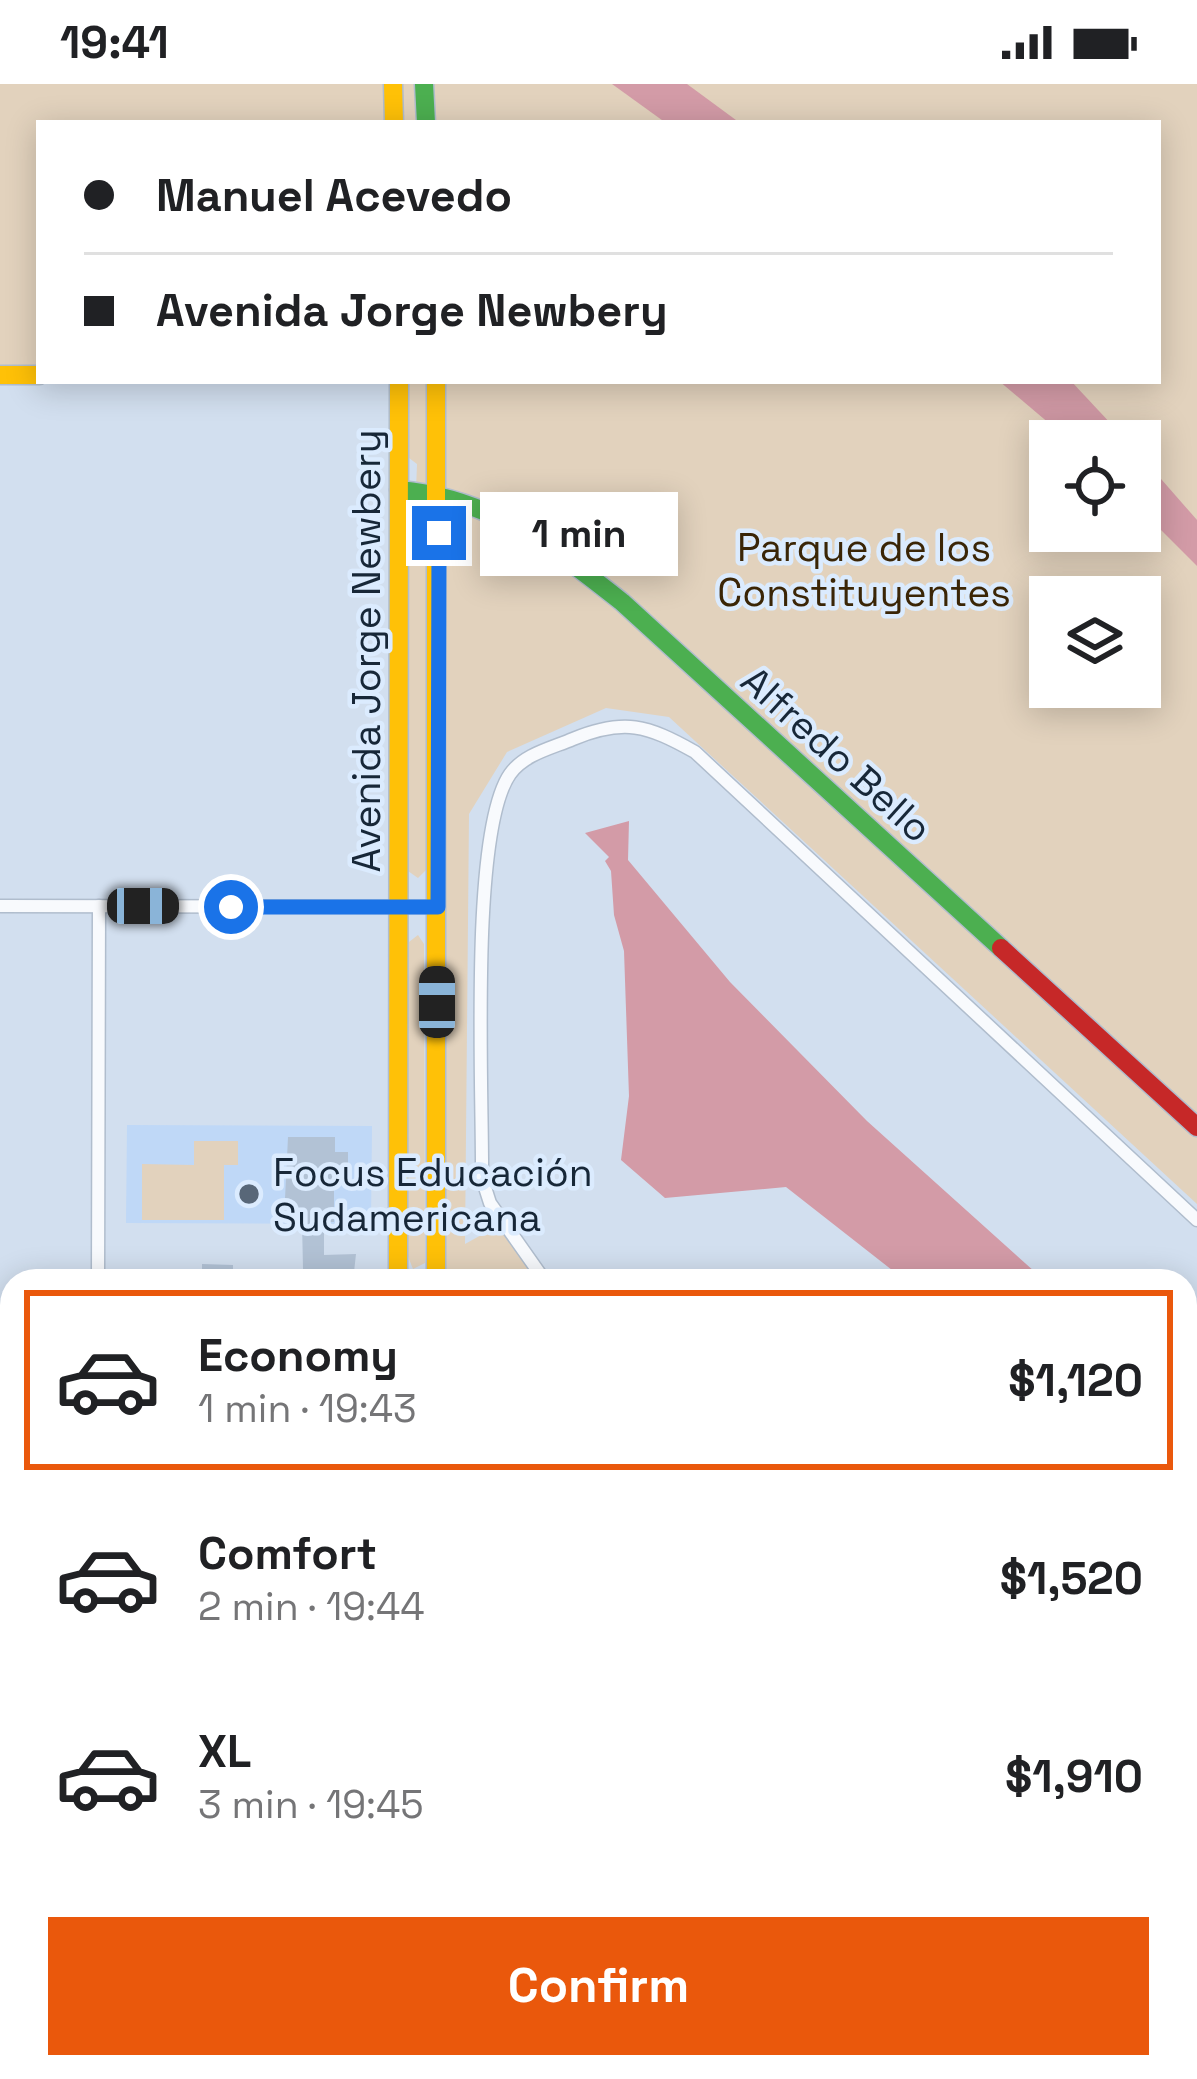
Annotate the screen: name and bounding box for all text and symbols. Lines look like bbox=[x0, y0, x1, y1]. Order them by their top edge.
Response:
text: 19:41 bbox=[60, 14, 169, 71]
text: Manuel Acevedo bbox=[156, 167, 512, 224]
text: Avenida Jorge Newbery bbox=[156, 282, 668, 339]
map controls bbox=[1029, 420, 1161, 708]
button: locate bbox=[1029, 420, 1161, 552]
street label: Avenida Jorge Newbery bbox=[342, 429, 391, 873]
callout: 1 min bbox=[481, 491, 679, 575]
route end bbox=[412, 506, 466, 560]
text: 1 min bbox=[531, 509, 627, 558]
park label: Parque de los Constituyentes bbox=[717, 523, 1011, 617]
button: layers bbox=[1029, 576, 1161, 708]
street label: Alfredo Bello bbox=[731, 656, 942, 853]
route start bbox=[204, 880, 258, 934]
car bbox=[107, 888, 179, 924]
car bbox=[419, 966, 455, 1038]
place label: Focus Educación Sudamericana bbox=[273, 1148, 593, 1242]
marker: Focus Educación Sudamericana bbox=[236, 1181, 262, 1207]
icon: car bbox=[54, 1326, 162, 1434]
text: Economy bbox=[198, 1327, 398, 1384]
text: $1,120 bbox=[1008, 1352, 1143, 1409]
text: 1 min · 19:43 bbox=[198, 1384, 417, 1433]
icon: car bbox=[54, 1524, 162, 1632]
text: Comfort bbox=[198, 1525, 377, 1582]
text: $1,520 bbox=[1000, 1550, 1143, 1607]
text: 2 min · 19:44 bbox=[198, 1582, 425, 1631]
icon: car bbox=[54, 1722, 162, 1830]
text: XL bbox=[198, 1723, 251, 1780]
text: $1,910 bbox=[1005, 1748, 1143, 1805]
text: 3 min · 19:45 bbox=[198, 1780, 424, 1829]
button: Confirm bbox=[48, 1917, 1149, 2055]

